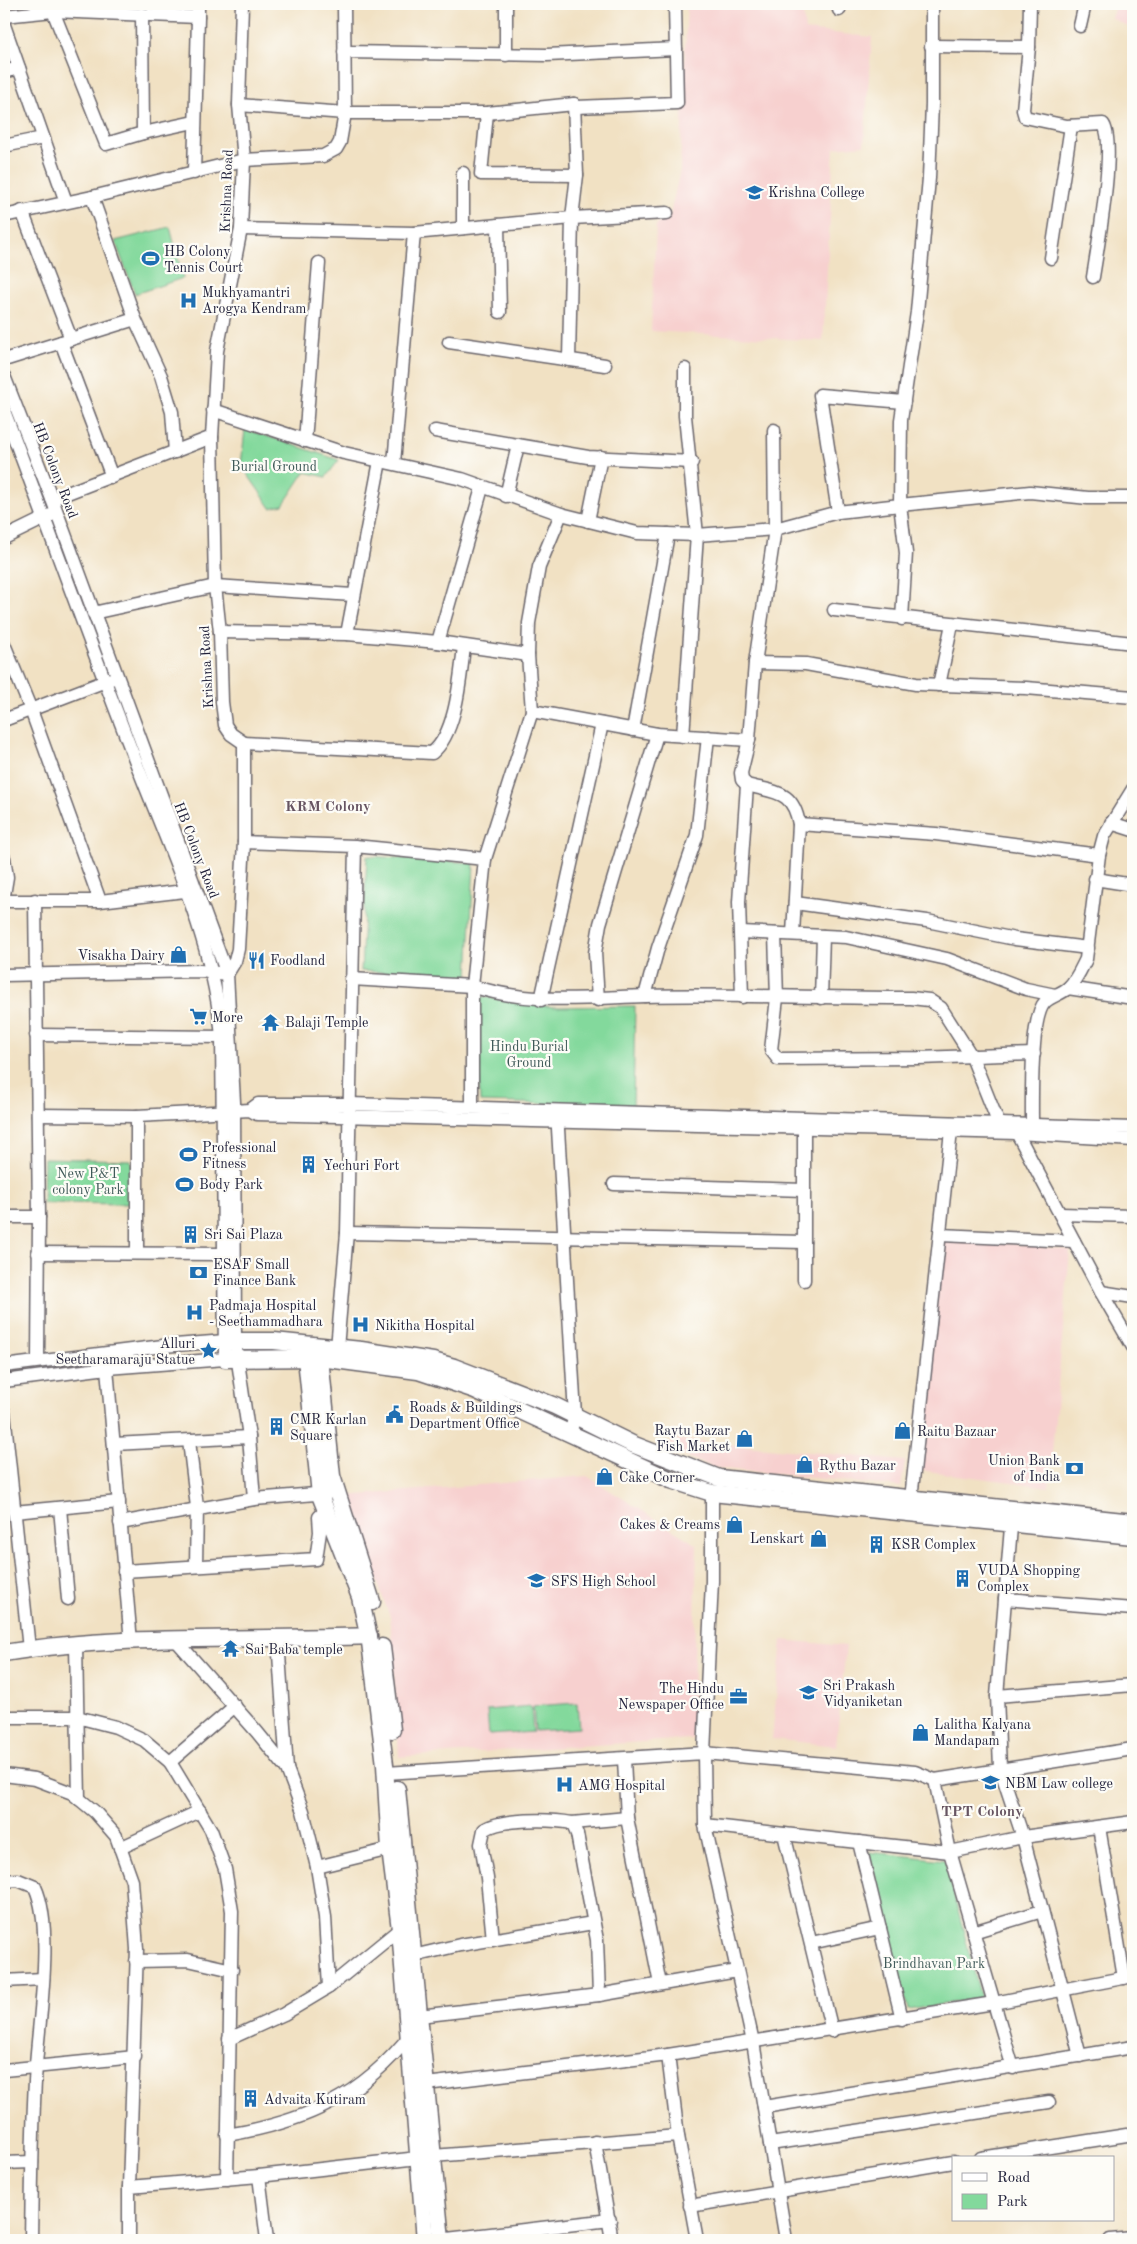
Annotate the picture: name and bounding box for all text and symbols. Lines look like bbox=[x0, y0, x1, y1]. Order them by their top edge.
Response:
street label: Krishna Road bbox=[219, 149, 235, 233]
school or university icon: Krishna College bbox=[744, 182, 764, 202]
place label: Krishna College bbox=[768, 186, 865, 200]
place label: HB Colony Tennis Court bbox=[164, 245, 243, 275]
sports icon: HB Colony Tennis Court bbox=[140, 249, 160, 269]
place label: Mukhyamantri Arogya Kendram bbox=[202, 286, 306, 316]
hospital icon: Mukhyamantri Arogya Kendram bbox=[178, 290, 198, 310]
street label: HB Colony Road bbox=[30, 420, 80, 520]
park label: Burial Ground bbox=[231, 460, 317, 474]
street label: Krishna Road bbox=[198, 625, 216, 709]
street label: HB Colony Road bbox=[171, 800, 221, 900]
district label: KRM Colony bbox=[285, 800, 371, 815]
shop icon: Visakha Dairy bbox=[169, 945, 189, 965]
place label: Visakha Dairy bbox=[78, 949, 166, 963]
restaurant icon: Foodland bbox=[246, 950, 266, 970]
place label: Foodland bbox=[270, 954, 325, 968]
supermarket icon: More bbox=[188, 1007, 208, 1027]
place label: More bbox=[212, 1011, 243, 1025]
temple icon: Balaji Temple bbox=[261, 1012, 281, 1032]
place label: Balaji Temple bbox=[285, 1016, 369, 1030]
park label: Hindu Burial Ground bbox=[490, 1040, 568, 1070]
place label: Professional Fitness bbox=[202, 1141, 277, 1171]
sports icon: Professional Fitness bbox=[178, 1145, 198, 1165]
building icon: Yechuri Fort bbox=[299, 1155, 319, 1175]
place label: Yechuri Fort bbox=[323, 1159, 399, 1173]
park label: New P&T colony Park bbox=[52, 1167, 124, 1197]
sports icon: Body Park bbox=[175, 1174, 195, 1194]
place label: Body Park bbox=[199, 1178, 263, 1192]
building icon: Sri Sai Plaza bbox=[180, 1224, 200, 1244]
place label: Sri Sai Plaza bbox=[204, 1228, 283, 1242]
place label: ESAF Small Finance Bank bbox=[213, 1258, 296, 1288]
bank icon: ESAF Small Finance Bank bbox=[189, 1262, 209, 1282]
place label: Padmaja Hospital - Seethammadhara bbox=[209, 1299, 323, 1329]
hospital icon: Padmaja Hospital - Seethammadhara bbox=[185, 1303, 205, 1323]
hospital icon: Nikitha Hospital bbox=[351, 1315, 371, 1335]
place label: Nikitha Hospital bbox=[375, 1319, 475, 1333]
place label: Alluri Seetharamaraju Statue bbox=[55, 1337, 195, 1367]
place icon: Alluri Seetharamaraju Statue bbox=[199, 1341, 219, 1361]
place label: Roads & Buildings Department Office bbox=[409, 1401, 522, 1431]
public building icon: Roads & Buildings Department Office bbox=[385, 1405, 405, 1425]
place label: CMR Karlan Square bbox=[290, 1413, 367, 1443]
building icon: CMR Karlan Square bbox=[266, 1417, 286, 1437]
shop icon: Raitu Bazaar bbox=[893, 1421, 913, 1441]
place label: Raytu Bazar Fish Market bbox=[654, 1424, 730, 1454]
place label: Raitu Bazaar bbox=[917, 1425, 997, 1439]
shop icon: Raytu Bazar Fish Market bbox=[734, 1428, 754, 1448]
place label: Union Bank of India bbox=[988, 1454, 1060, 1484]
shop icon: Rythu Bazar bbox=[795, 1455, 815, 1475]
bank icon: Union Bank of India bbox=[1064, 1458, 1084, 1478]
place label: Rythu Bazar bbox=[819, 1459, 896, 1473]
shop icon: Cake Corner bbox=[595, 1467, 615, 1487]
place label: Cake Corner bbox=[619, 1471, 695, 1485]
shop icon: Cakes & Creams bbox=[724, 1514, 744, 1534]
place label: Cakes & Creams bbox=[619, 1518, 720, 1532]
shop icon: Lenskart bbox=[808, 1528, 828, 1548]
place label: Lenskart bbox=[750, 1532, 804, 1546]
building icon: KSR Complex bbox=[867, 1534, 887, 1554]
place label: KSR Complex bbox=[891, 1538, 976, 1552]
place label: VUDA Shopping Complex bbox=[977, 1564, 1080, 1594]
building icon: VUDA Shopping Complex bbox=[953, 1568, 973, 1588]
school or university icon: SFS High School bbox=[527, 1571, 547, 1591]
place label: SFS High School bbox=[551, 1575, 656, 1589]
temple icon: Sai Baba temple bbox=[221, 1639, 241, 1659]
place label: Sai Baba temple bbox=[245, 1643, 343, 1657]
place label: Sri Prakash Vidyaniketan bbox=[823, 1679, 903, 1709]
place label: The Hindu Newspaper Office bbox=[618, 1682, 725, 1712]
school or university icon: Sri Prakash Vidyaniketan bbox=[799, 1683, 819, 1703]
office icon: The Hindu Newspaper Office bbox=[728, 1686, 748, 1706]
place label: Lalitha Kalyana Mandapam bbox=[934, 1718, 1031, 1748]
shop icon: Lalitha Kalyana Mandapam bbox=[910, 1722, 930, 1742]
school or university icon: NBM Law college bbox=[981, 1773, 1001, 1793]
hospital icon: AMG Hospital bbox=[554, 1775, 574, 1795]
place label: NBM Law college bbox=[1005, 1777, 1113, 1791]
place label: AMG Hospital bbox=[578, 1779, 665, 1793]
district label: TPT Colony bbox=[941, 1805, 1023, 1820]
park label: Brindhavan Park bbox=[883, 1957, 985, 1971]
building icon: Advaita Kutiram bbox=[240, 2089, 260, 2109]
place label: Advaita Kutiram bbox=[264, 2093, 366, 2107]
legend bbox=[952, 2156, 1114, 2222]
text: Road bbox=[997, 2171, 1031, 2186]
text: Park bbox=[997, 2195, 1028, 2210]

